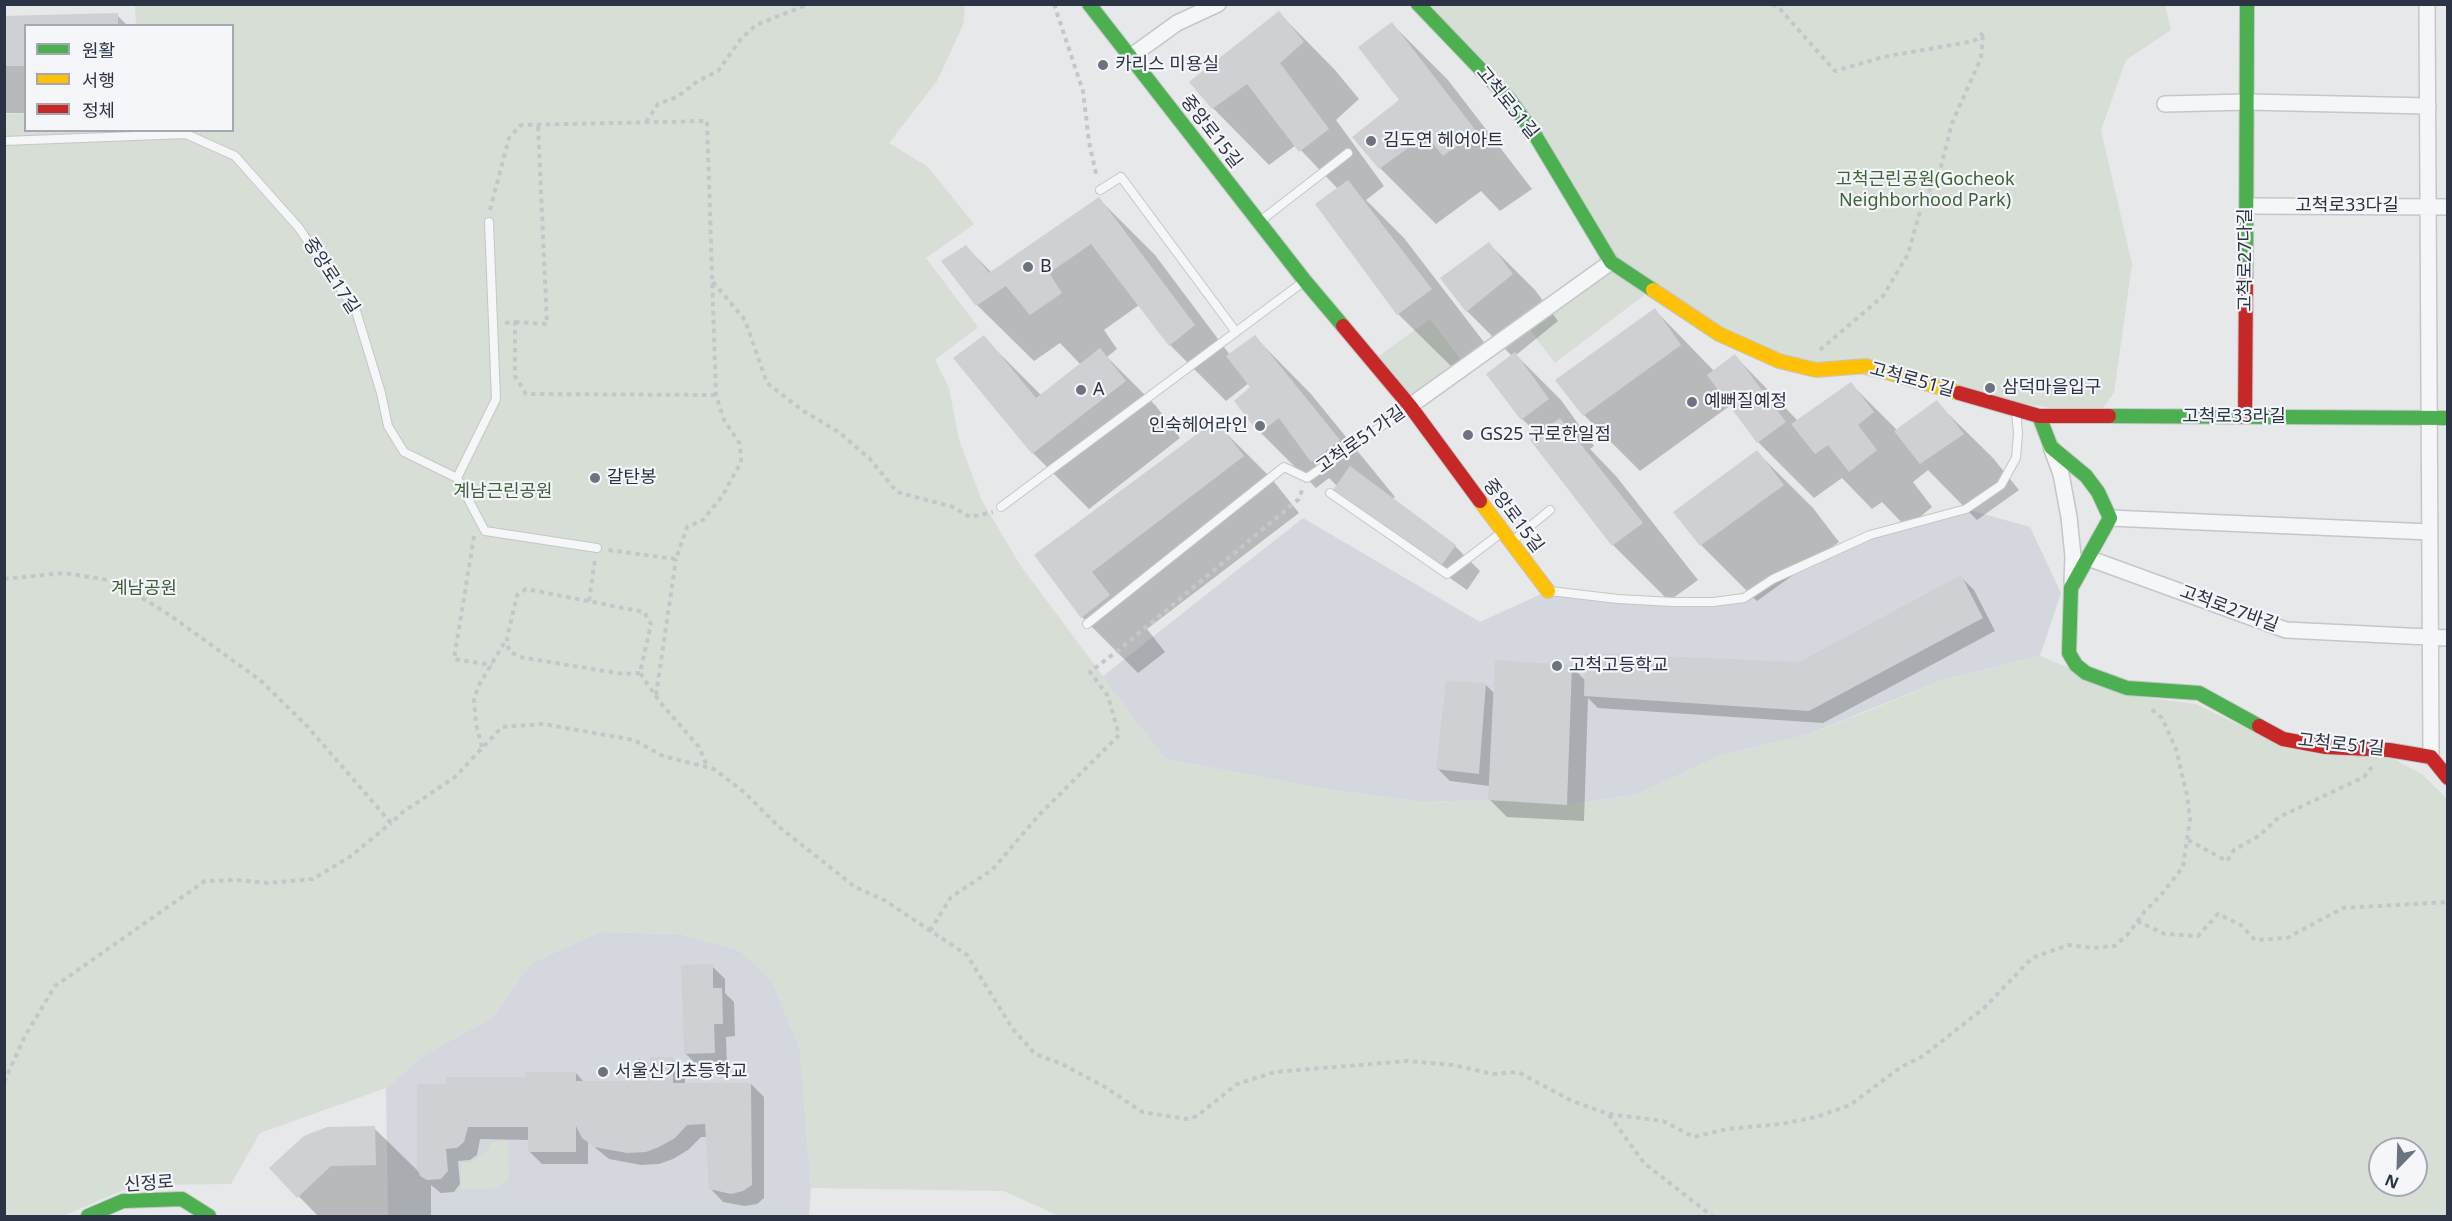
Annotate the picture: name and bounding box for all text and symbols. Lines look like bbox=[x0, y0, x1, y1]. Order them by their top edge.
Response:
legend bbox=[24, 24, 234, 132]
text: 원활 bbox=[82, 38, 115, 62]
place label: 카리스 미용실 bbox=[1115, 54, 1219, 76]
marker: 카리스 미용실 bbox=[1096, 58, 1110, 72]
street label: 고척로51길 bbox=[1471, 62, 1543, 144]
text: 서행 bbox=[82, 68, 115, 92]
street label: 중앙로15길 bbox=[1176, 91, 1246, 173]
text: 정체 bbox=[82, 98, 115, 122]
place label: 김도연 헤어아트 bbox=[1383, 130, 1504, 152]
marker: 김도연 헤어아트 bbox=[1364, 134, 1378, 148]
park label: 고척근린공원(Gocheok Neighborhood Park) bbox=[1835, 169, 2015, 212]
street label: 고척로33다길 bbox=[2295, 195, 2399, 217]
street label: 고척로27다길 bbox=[2235, 208, 2257, 312]
street label: 중앙로17길 bbox=[298, 234, 364, 318]
place label: B bbox=[1040, 256, 1052, 278]
marker: B bbox=[1021, 260, 1035, 274]
street label: 고척로51길 bbox=[1867, 358, 1957, 402]
place label: 삼덕마을입구 bbox=[2002, 377, 2101, 399]
place label: A bbox=[1093, 379, 1105, 401]
marker: 삼덕마을입구 bbox=[1983, 381, 1997, 395]
marker: A bbox=[1074, 383, 1088, 397]
place label: 예뻐질예정 bbox=[1704, 391, 1787, 413]
marker: 예뻐질예정 bbox=[1685, 395, 1699, 409]
street label: 고척로51가길 bbox=[1312, 402, 1410, 478]
street label: 고척로33라길 bbox=[2182, 406, 2286, 428]
place label: 인숙헤어라인 bbox=[1149, 415, 1248, 437]
marker: 인숙헤어라인 bbox=[1253, 419, 1267, 433]
place label: GS25 구로한일점 bbox=[1480, 424, 1611, 446]
marker: GS25 구로한일점 bbox=[1461, 428, 1475, 442]
place label: 갈탄봉 bbox=[607, 467, 657, 489]
marker: 갈탄봉 bbox=[588, 471, 602, 485]
street label: 중앙로15길 bbox=[1478, 475, 1548, 557]
park label: 계남근린공원 bbox=[453, 481, 553, 503]
park label: 계남공원 bbox=[111, 578, 177, 600]
street label: 고척로27바길 bbox=[2177, 581, 2281, 637]
place label: 고척고등학교 bbox=[1569, 655, 1668, 677]
marker: 고척고등학교 bbox=[1550, 659, 1564, 673]
street label: 고척로51길 bbox=[2297, 730, 2385, 760]
place label: 서울신기초등학교 bbox=[615, 1061, 747, 1083]
marker: 서울신기초등학교 bbox=[596, 1065, 610, 1079]
north arrow bbox=[2368, 1137, 2428, 1197]
text: N bbox=[2381, 1169, 2402, 1194]
street label: 신정로 bbox=[123, 1171, 175, 1197]

